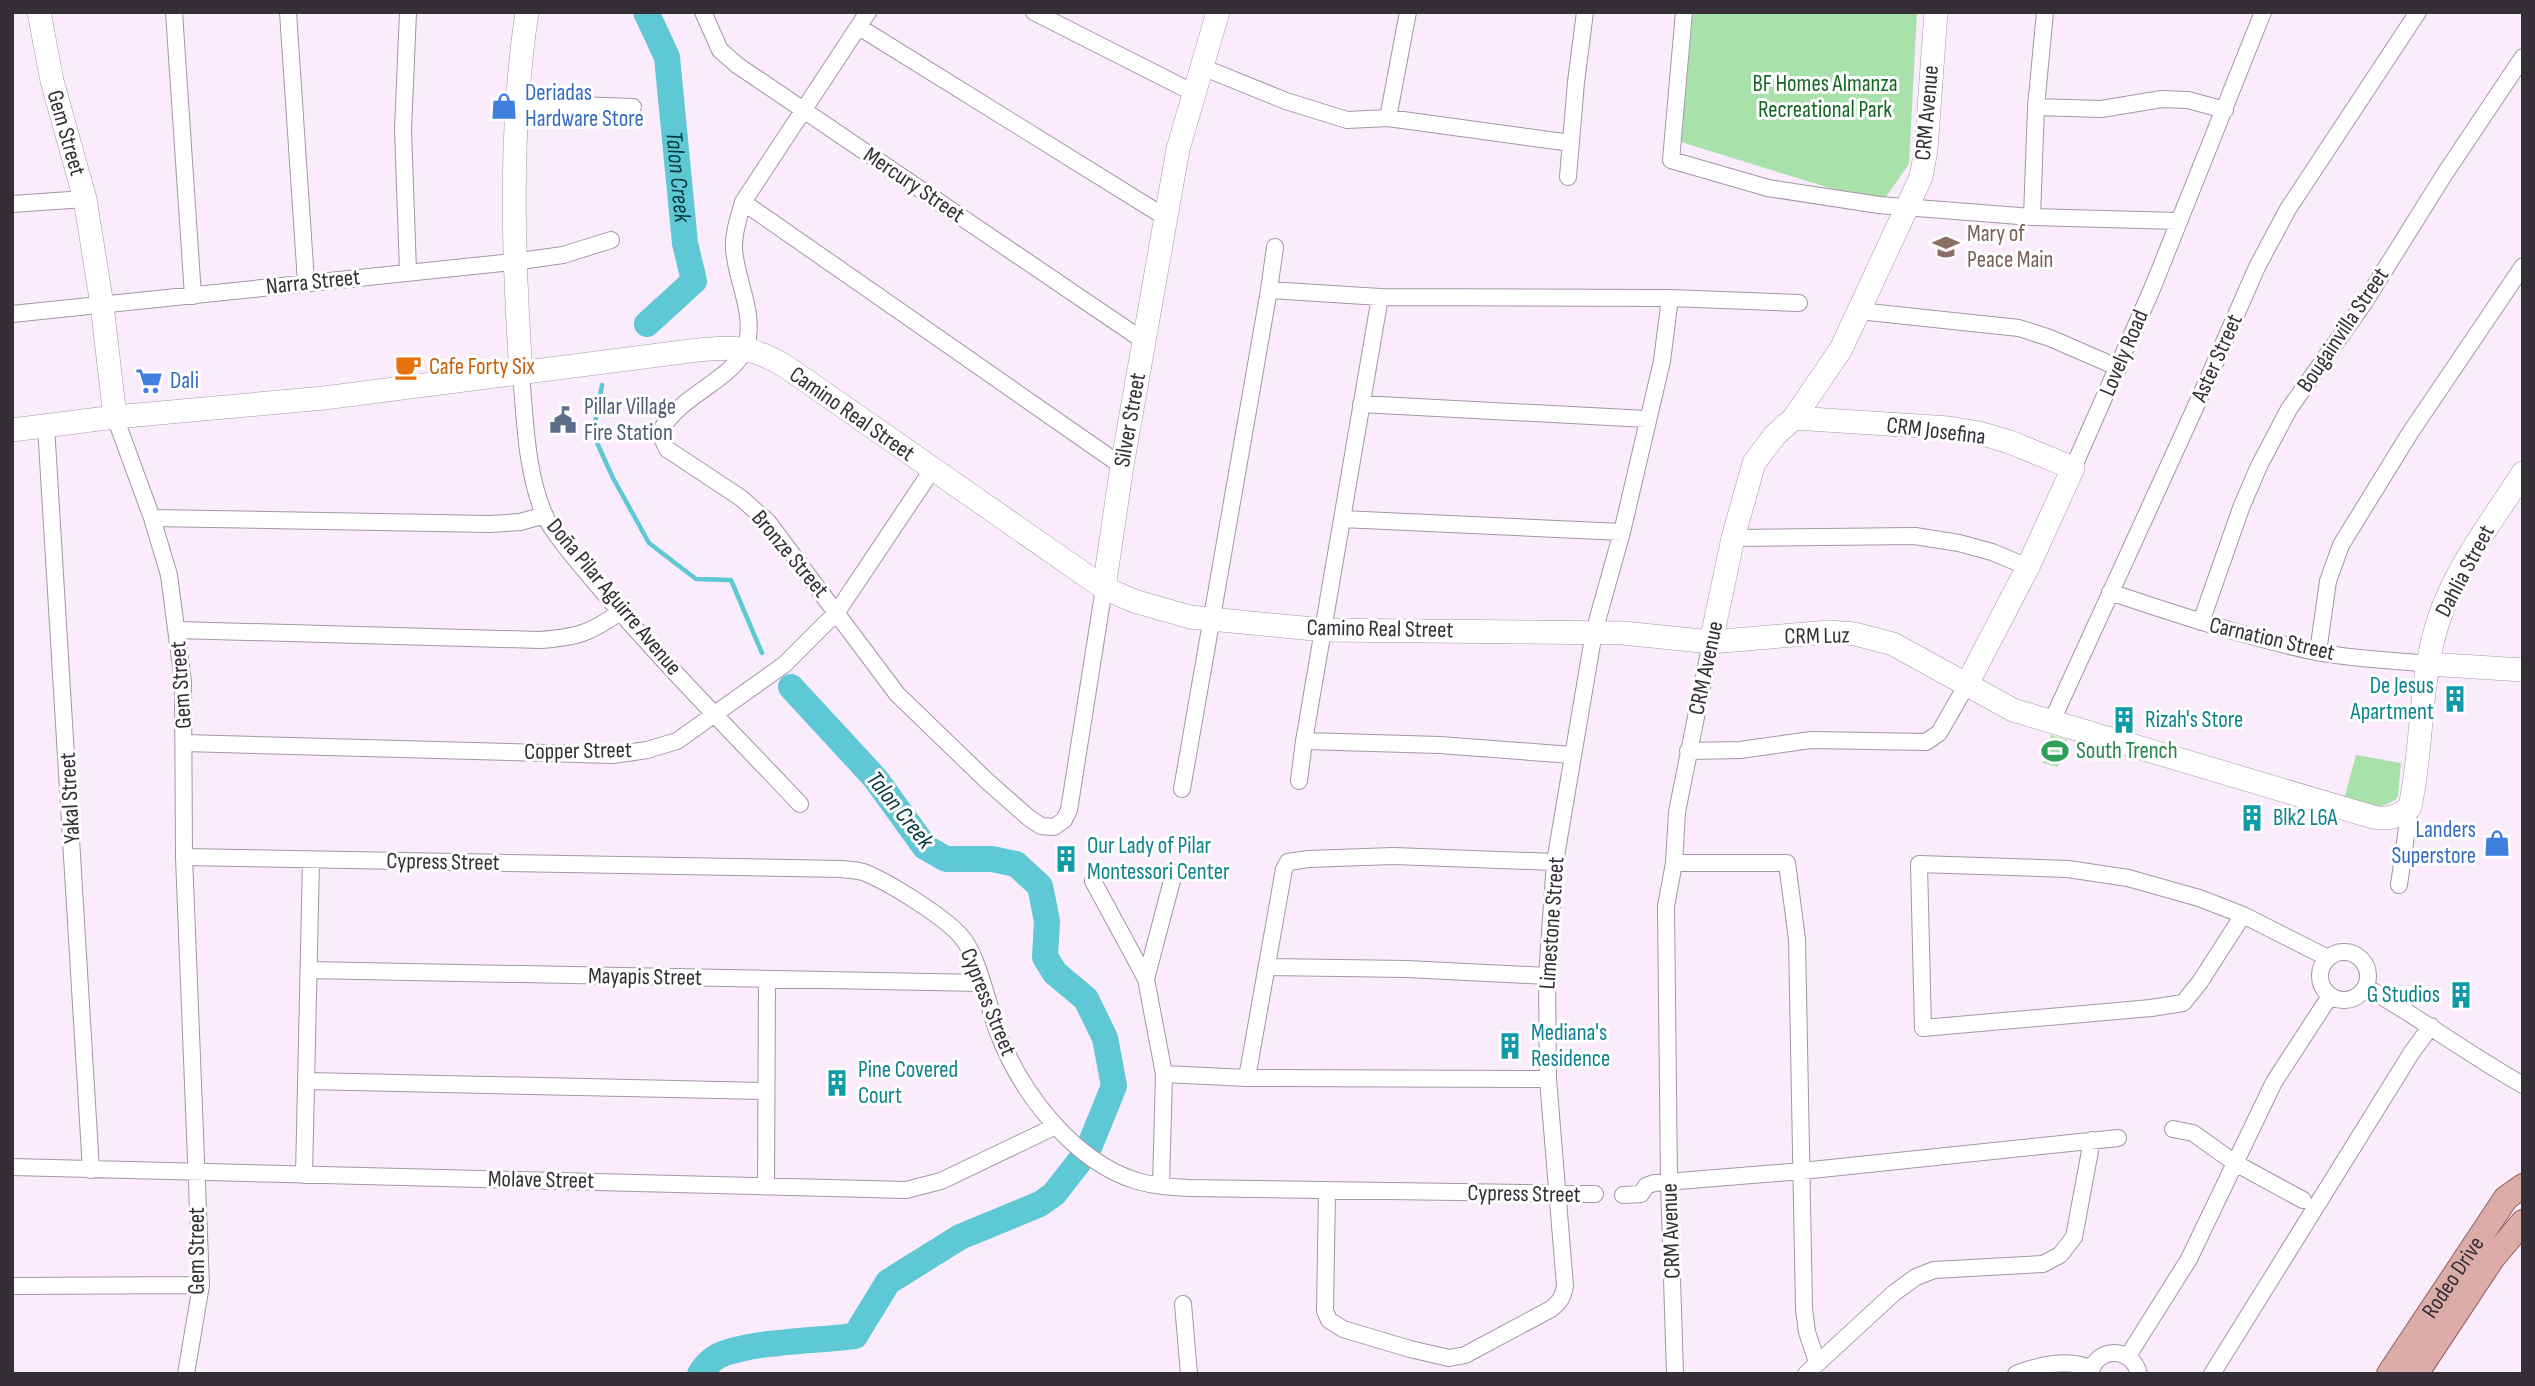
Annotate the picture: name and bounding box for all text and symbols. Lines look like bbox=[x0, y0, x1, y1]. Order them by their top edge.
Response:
street label: CRM Avenue bbox=[1909, 64, 1945, 162]
park label: BF Homes Almanza Recreational Park bbox=[1752, 70, 1898, 124]
place label: Deriadas Hardware Store bbox=[525, 79, 644, 133]
street label: Gem Street bbox=[40, 87, 92, 179]
shop icon: Deriadas Hardware Store bbox=[489, 91, 519, 121]
water label: Talon Creek bbox=[660, 130, 698, 225]
street label: Mercury Street bbox=[858, 141, 970, 229]
place label: Mary of Peace Main bbox=[1967, 220, 2053, 274]
school or university icon: Mary of Peace Main bbox=[1931, 232, 1961, 262]
street label: Bougainvilla Street bbox=[2291, 262, 2395, 398]
street label: Narra Street bbox=[265, 263, 361, 301]
street label: Lovely Road bbox=[2093, 306, 2155, 400]
street label: Aster Street bbox=[2185, 310, 2249, 407]
cafe icon: Cafe Forty Six bbox=[393, 352, 423, 382]
place label: Cafe Forty Six bbox=[429, 353, 535, 381]
street label: Camino Real Street bbox=[784, 360, 920, 468]
supermarket icon: Dali bbox=[134, 366, 164, 396]
place label: Dali bbox=[170, 367, 199, 395]
street label: Silver Street bbox=[1108, 371, 1152, 469]
place label: Pillar Village Fire Station bbox=[584, 393, 676, 447]
public building icon: Pillar Village Fire Station bbox=[548, 405, 578, 435]
street label: CRM Josefina bbox=[1885, 411, 1987, 451]
street label: Bronze Street bbox=[745, 505, 835, 603]
street label: Doña Pilar Aguirre Avenue bbox=[540, 513, 688, 681]
street label: Dahlia Street bbox=[2429, 520, 2501, 622]
street label: Carnation Street bbox=[2207, 611, 2337, 667]
street label: Camino Real Street bbox=[1306, 614, 1454, 644]
street label: CRM Avenue bbox=[1682, 618, 1730, 718]
street label: CRM Luz bbox=[1784, 621, 1850, 651]
street label: Gem Street bbox=[164, 640, 198, 730]
place label: De Jesus Apartment bbox=[2349, 672, 2434, 726]
building icon: De Jesus Apartment bbox=[2440, 684, 2470, 714]
building icon: Rizah's Store bbox=[2109, 705, 2139, 735]
place label: Rizah's Store bbox=[2145, 706, 2243, 734]
street label: Copper Street bbox=[524, 736, 632, 766]
sports icon: South Trench bbox=[2040, 736, 2070, 766]
place label: South Trench bbox=[2076, 737, 2178, 765]
street label: Yakal Street bbox=[54, 752, 86, 844]
water label: Talon Creek bbox=[860, 765, 941, 855]
building icon: Blk2 L6A bbox=[2237, 803, 2267, 833]
place label: Blk2 L6A bbox=[2273, 804, 2338, 832]
place label: Landers Superstore bbox=[2391, 816, 2476, 870]
shop icon: Landers Superstore bbox=[2482, 828, 2512, 858]
place label: Our Lady of Pilar Montessori Center bbox=[1087, 832, 1230, 886]
building icon: Our Lady of Pilar Montessori Center bbox=[1051, 844, 1081, 874]
street label: Cypress Street bbox=[386, 847, 500, 877]
street label: Limestone Street bbox=[1533, 856, 1571, 990]
street label: Cypress Street bbox=[954, 944, 1022, 1060]
street label: Mayapis Street bbox=[588, 962, 702, 992]
building icon: G Studios bbox=[2446, 980, 2476, 1010]
place label: G Studios bbox=[2367, 981, 2440, 1009]
place label: Mediana's Residence bbox=[1531, 1019, 1610, 1073]
building icon: Mediana's Residence bbox=[1495, 1031, 1525, 1061]
place label: Pine Covered Court bbox=[858, 1056, 958, 1110]
building icon: Pine Covered Court bbox=[822, 1068, 852, 1098]
street label: Molave Street bbox=[488, 1165, 594, 1195]
street label: Cypress Street bbox=[1467, 1179, 1581, 1209]
street label: CRM Avenue bbox=[1655, 1183, 1687, 1279]
street label: Gem Street bbox=[183, 1207, 211, 1295]
street label: Rodeo Drive bbox=[2416, 1231, 2490, 1324]

